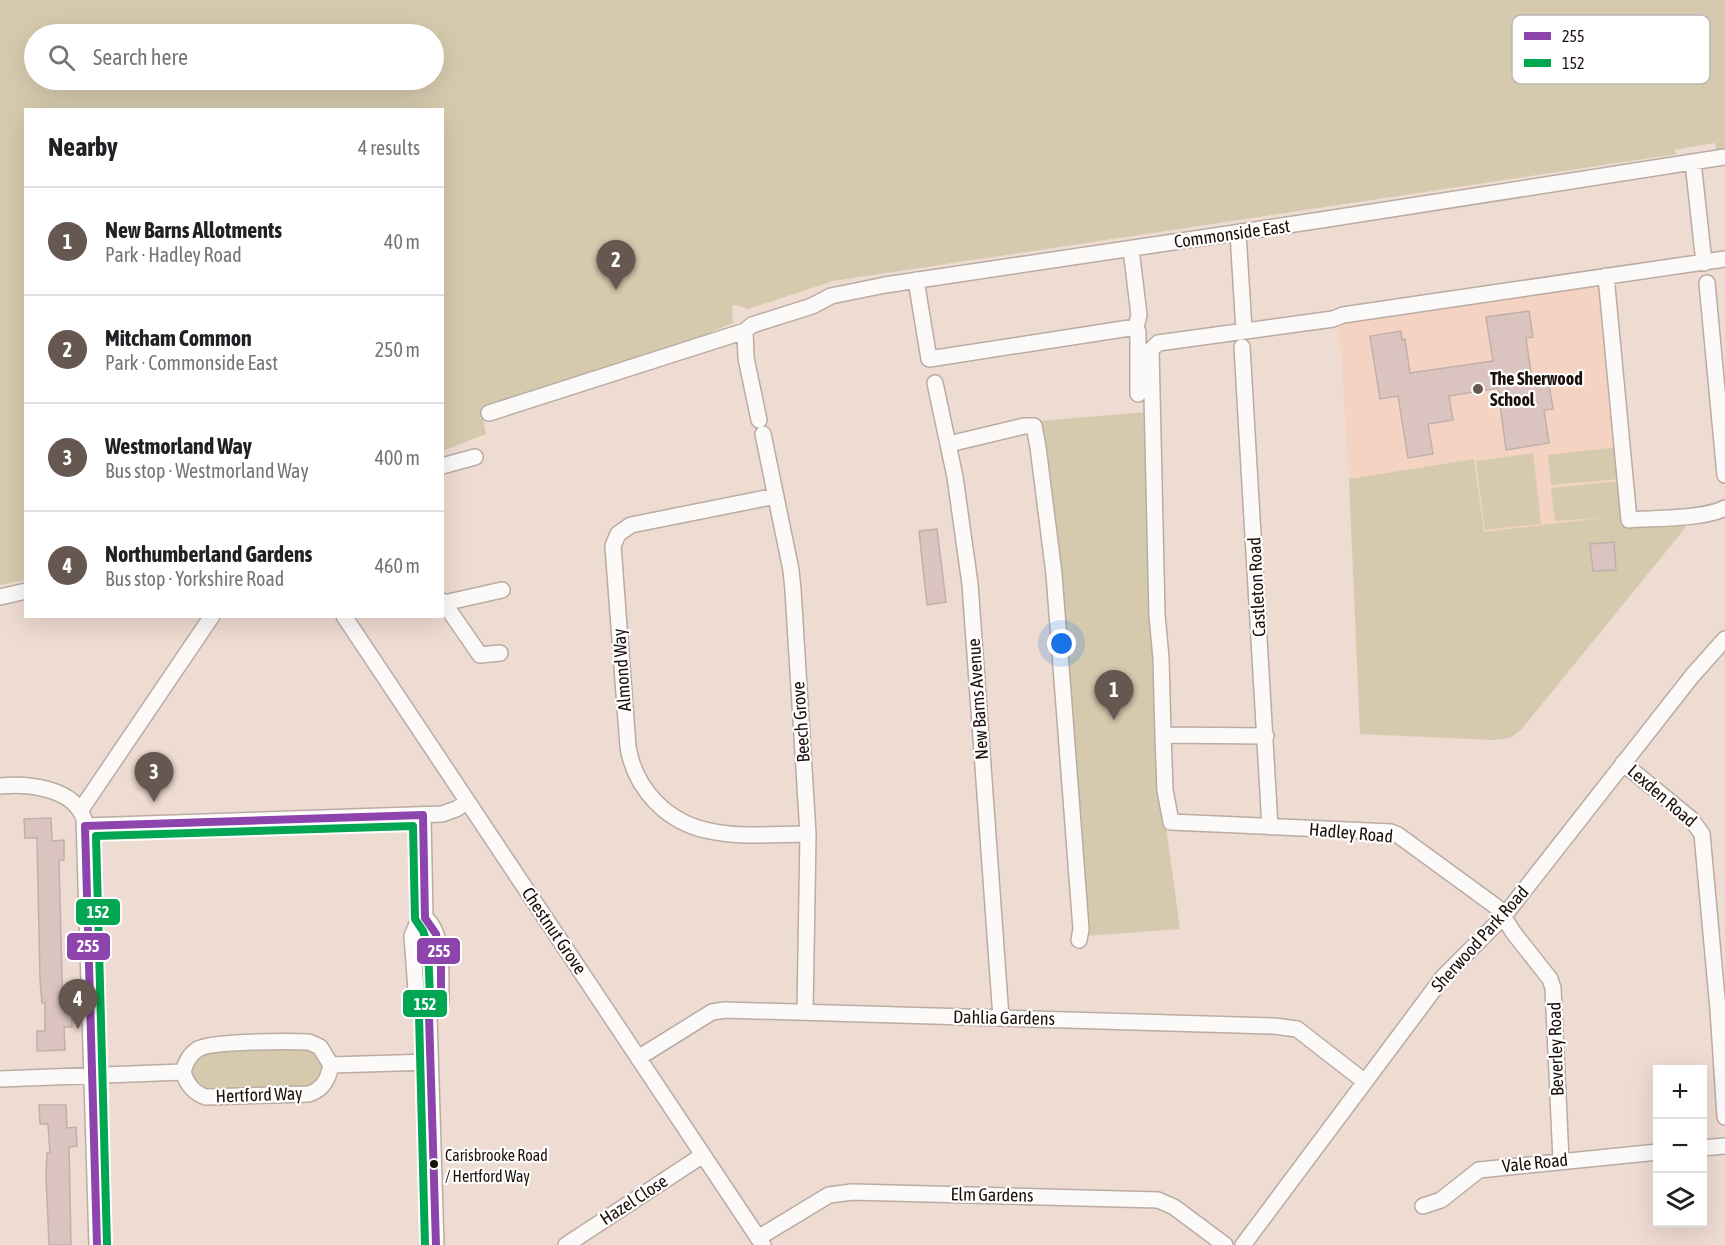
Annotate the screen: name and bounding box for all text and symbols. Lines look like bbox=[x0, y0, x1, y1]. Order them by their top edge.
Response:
legend bbox=[1512, 15, 1710, 84]
search box bbox=[24, 24, 444, 90]
text: 255 bbox=[1562, 27, 1585, 45]
icon: search bbox=[45, 41, 78, 74]
text: Search here bbox=[93, 44, 188, 70]
text: 152 bbox=[1562, 54, 1585, 72]
text: Nearby bbox=[48, 132, 118, 162]
text: 4 results bbox=[358, 136, 420, 159]
street label: Commonside East bbox=[1173, 215, 1291, 252]
text: New Barns Allotments bbox=[105, 217, 282, 243]
text: 1 bbox=[63, 230, 72, 253]
text: 40 m bbox=[384, 230, 420, 253]
pin: 2 bbox=[596, 240, 636, 290]
text: Park · Hadley Road bbox=[105, 243, 242, 266]
text: Mitcham Common bbox=[105, 325, 252, 351]
text: 2 bbox=[63, 338, 72, 361]
text: 250 m bbox=[375, 338, 420, 361]
text: Park · Commonside East bbox=[105, 351, 278, 374]
place label: The Sherwood School bbox=[1490, 368, 1583, 410]
marker: The Sherwood School bbox=[1471, 382, 1485, 396]
text: Westmorland Way bbox=[105, 433, 252, 459]
text: 3 bbox=[63, 446, 72, 469]
text: 400 m bbox=[375, 446, 420, 469]
text: Bus stop · Westmorland Way bbox=[105, 459, 309, 482]
street label: Castleton Road bbox=[1243, 537, 1270, 637]
text: Northumberland Gardens bbox=[105, 541, 312, 567]
text: 4 bbox=[63, 554, 72, 577]
text: 460 m bbox=[375, 554, 420, 577]
text: Bus stop · Yorkshire Road bbox=[105, 567, 284, 590]
street label: Almond Way bbox=[608, 628, 635, 712]
your location bbox=[1047, 629, 1076, 658]
street label: New Barns Avenue bbox=[963, 638, 992, 760]
pin: 1 bbox=[1094, 670, 1134, 720]
street label: Beech Grove bbox=[787, 681, 814, 763]
pin: 3 bbox=[134, 752, 174, 802]
street label: Lexden Road bbox=[1624, 760, 1701, 831]
street label: Hadley Road bbox=[1308, 818, 1394, 847]
street label: Sherwood Park Road bbox=[1427, 881, 1533, 996]
street label: Chestnut Grove bbox=[518, 883, 591, 978]
line badge: 152 bbox=[75, 898, 121, 926]
text: 152 bbox=[87, 903, 109, 921]
line badge: 255 bbox=[66, 932, 111, 961]
text: 255 bbox=[77, 937, 100, 955]
line badge: 255 bbox=[416, 937, 461, 965]
text: 255 bbox=[428, 942, 451, 960]
pin: 4 bbox=[58, 980, 98, 1029]
line badge: 152 bbox=[402, 989, 448, 1018]
text: 152 bbox=[414, 995, 436, 1013]
street label: Beverley Road bbox=[1543, 1002, 1568, 1096]
street label: Dahlia Gardens bbox=[953, 1006, 1055, 1029]
map controls bbox=[1653, 1065, 1707, 1227]
button: + bbox=[1653, 1065, 1707, 1119]
street label: Hertford Way bbox=[215, 1082, 303, 1107]
button: − bbox=[1653, 1119, 1707, 1173]
place label: Carisbrooke Road / Hertford Way bbox=[445, 1146, 548, 1186]
street label: Vale Road bbox=[1501, 1149, 1569, 1176]
marker: Carisbrooke Road / Hertford Way bbox=[428, 1158, 440, 1170]
street label: Hazel Close bbox=[596, 1170, 671, 1229]
button: layers bbox=[1653, 1173, 1707, 1227]
street label: Elm Gardens bbox=[950, 1183, 1034, 1206]

